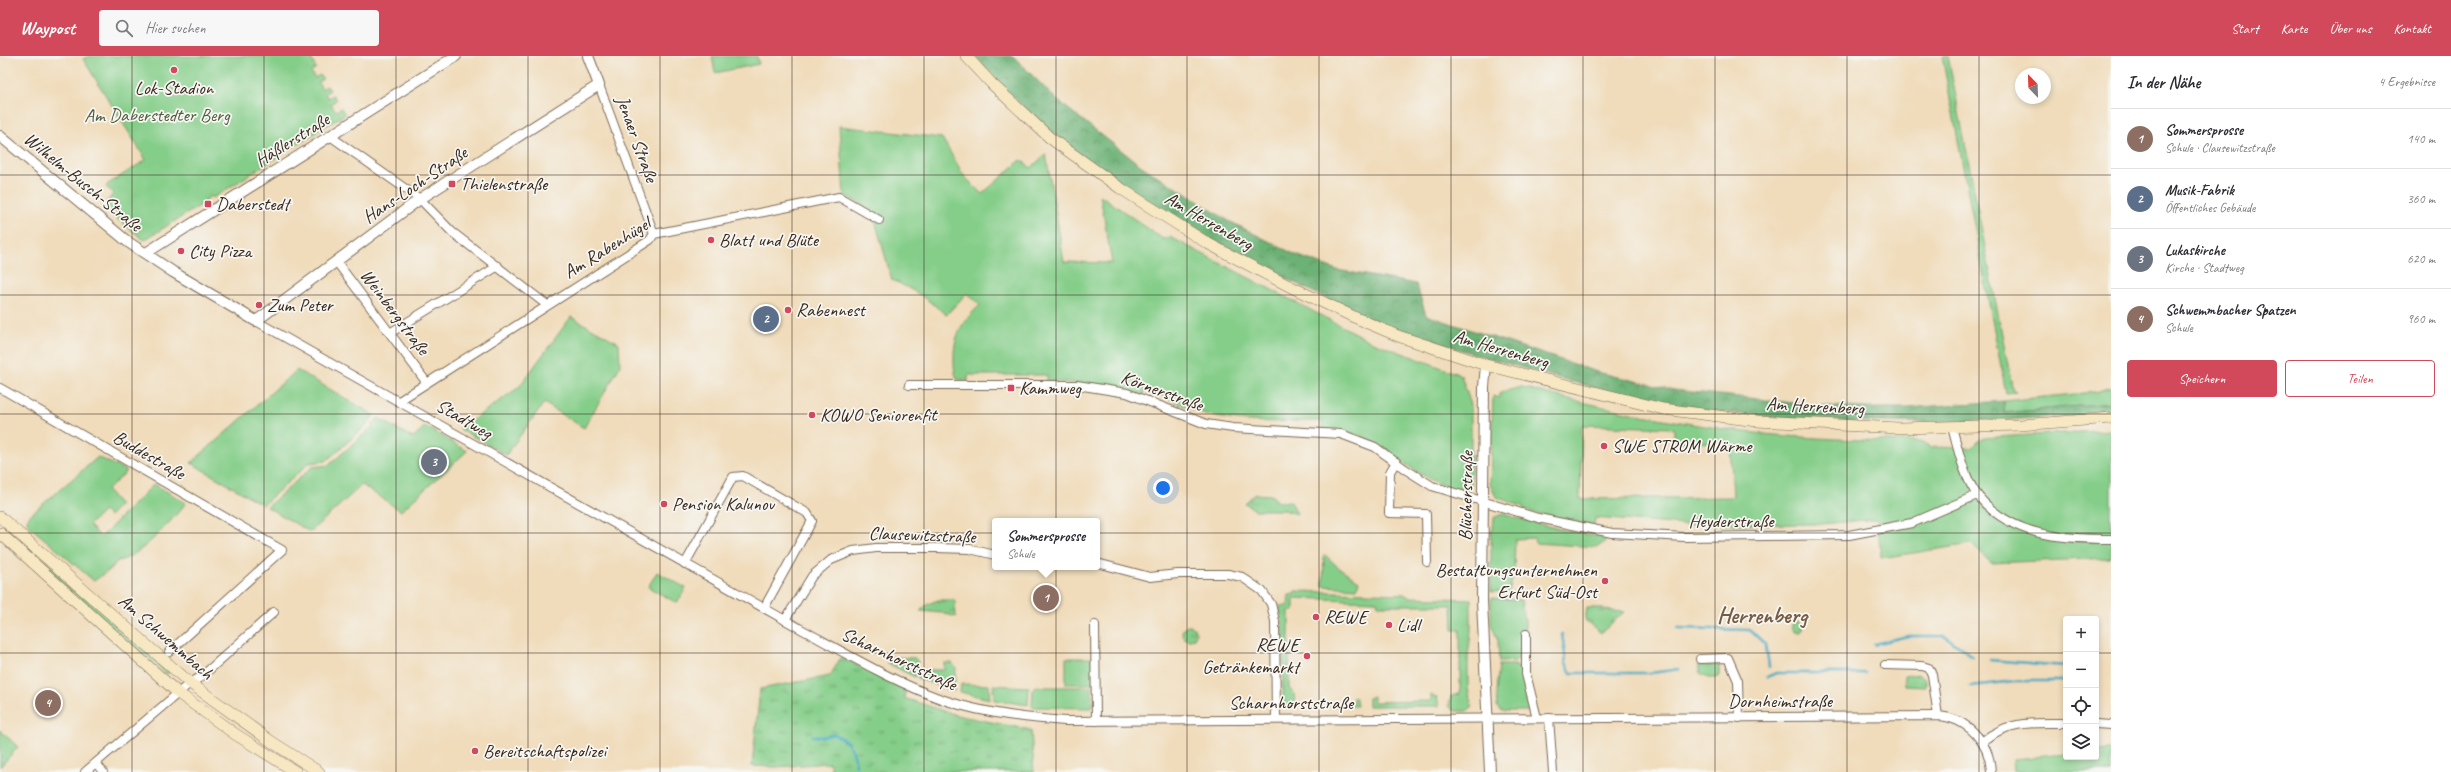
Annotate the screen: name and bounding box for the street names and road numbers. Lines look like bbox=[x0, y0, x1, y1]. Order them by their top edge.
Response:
street label: Jenaer Straße bbox=[610, 92, 664, 187]
street label: Häßlerstraße bbox=[250, 107, 335, 172]
street label: Wilhelm-Busch-Straße bbox=[19, 127, 149, 238]
street label: Hans-Loch-Straße bbox=[358, 140, 474, 229]
street label: Am Herrenberg bbox=[1161, 186, 1259, 257]
street label: Am Rabenhügel bbox=[559, 210, 658, 284]
street label: Weinbergstraße bbox=[355, 264, 436, 361]
street label: Am Herrenberg bbox=[1451, 324, 1553, 374]
street label: Körnerstraße bbox=[1118, 365, 1208, 418]
street label: Am Herrenberg bbox=[1765, 391, 1866, 421]
street label: Stadtweg bbox=[432, 393, 497, 445]
street label: Buddestraße bbox=[109, 425, 191, 486]
street label: Blücherstraße bbox=[1453, 449, 1479, 541]
street label: Heyderstraße bbox=[1689, 509, 1775, 533]
street label: Clausewitzstraße bbox=[868, 521, 978, 549]
street label: Am Schwemmbach bbox=[113, 589, 219, 685]
street label: Scharnhorststraße bbox=[838, 622, 962, 697]
street label: Dornheimstraße bbox=[1728, 689, 1834, 713]
street label: Scharnhorststraße bbox=[1229, 691, 1355, 715]

